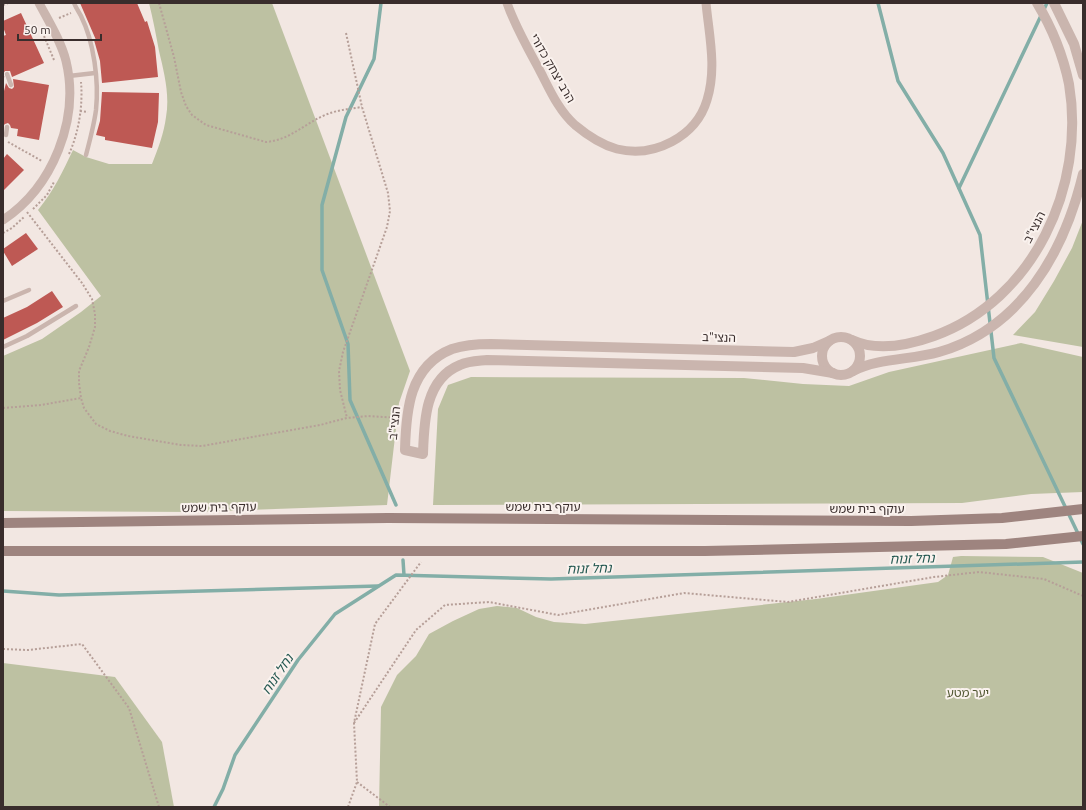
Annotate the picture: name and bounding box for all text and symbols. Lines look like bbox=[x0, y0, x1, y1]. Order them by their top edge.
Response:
scale bar bbox=[18, 16, 101, 42]
text: 50 m bbox=[24, 23, 51, 36]
street label: הרב יצחק כדורי bbox=[528, 31, 578, 105]
street label: הנצי"ב bbox=[1021, 209, 1047, 245]
street label: הנצי"ב bbox=[702, 330, 736, 344]
street label: הנצי"ב bbox=[386, 406, 402, 440]
street label: עוקף בית שמש bbox=[181, 500, 257, 514]
street label: עוקף בית שמש bbox=[505, 500, 581, 513]
street label: עוקף בית שמש bbox=[829, 502, 905, 515]
water label: נחל זנוח bbox=[889, 550, 936, 566]
water label: נחל זנוח bbox=[566, 560, 613, 576]
water label: נחל זנוח bbox=[259, 651, 296, 697]
park label: יער מטע bbox=[947, 686, 989, 699]

